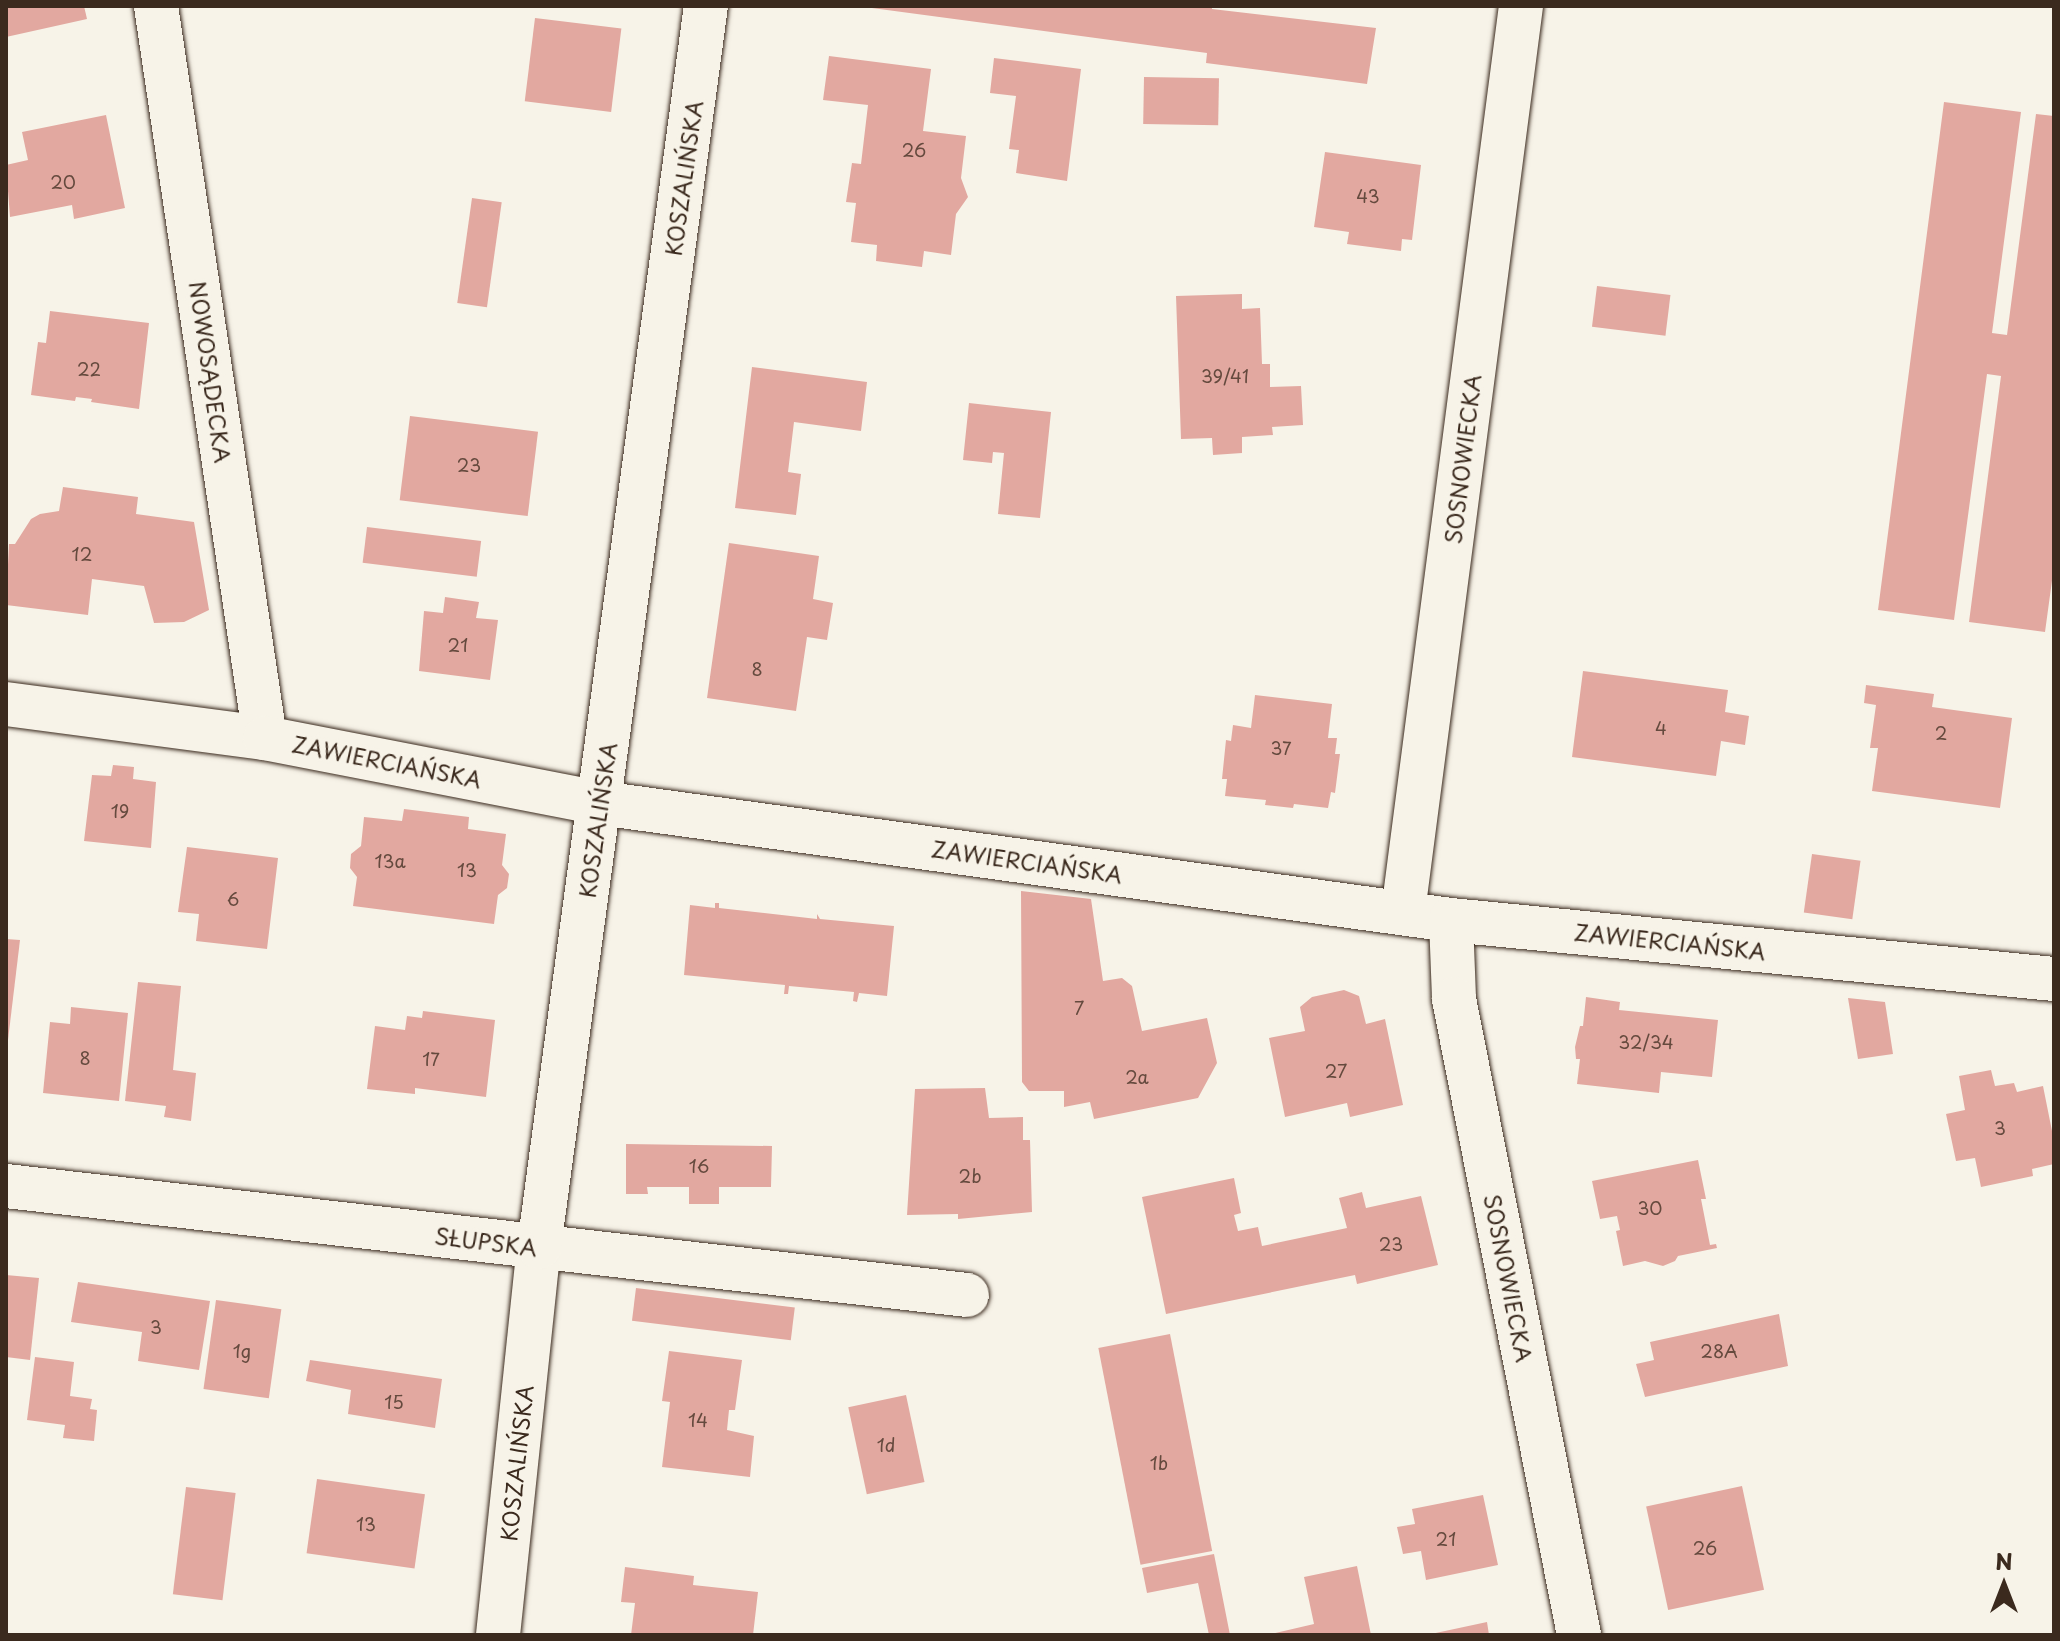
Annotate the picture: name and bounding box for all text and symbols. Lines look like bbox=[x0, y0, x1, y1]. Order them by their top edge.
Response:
street label: KOSZALIŃSKA bbox=[659, 99, 707, 257]
house number: 26 bbox=[902, 139, 926, 161]
house number: 20 bbox=[50, 171, 76, 193]
house number: 43 bbox=[1356, 185, 1380, 207]
street label: NOWOSĄDECKA bbox=[185, 279, 237, 465]
house number: 22 bbox=[77, 358, 101, 380]
house number: 39/41 bbox=[1201, 365, 1249, 387]
street label: SOSNOWIECKA bbox=[1439, 373, 1485, 545]
house number: 23 bbox=[457, 454, 481, 476]
house number: 12 bbox=[72, 543, 92, 565]
house number: 21 bbox=[448, 634, 468, 656]
house number: 8 bbox=[751, 658, 763, 680]
house number: 4 bbox=[1655, 717, 1667, 739]
house number: 2 bbox=[1935, 722, 1947, 744]
street label: ZAWIERCIAŃSKA bbox=[290, 730, 484, 792]
house number: 37 bbox=[1270, 737, 1292, 759]
street label: KOSZALIŃSKA bbox=[573, 741, 621, 899]
house number: 19 bbox=[111, 800, 129, 822]
street label: ZAWIERCIAŃSKA bbox=[930, 835, 1124, 887]
house number: 13a bbox=[374, 850, 406, 872]
house number: 13 bbox=[457, 859, 477, 881]
house number: 6 bbox=[227, 888, 239, 910]
street label: ZAWIERCIAŃSKA bbox=[1573, 918, 1767, 964]
house number: 7 bbox=[1074, 997, 1084, 1019]
house number: 32/34 bbox=[1618, 1031, 1674, 1053]
house number: 8 bbox=[79, 1047, 91, 1069]
house number: 17 bbox=[422, 1048, 440, 1070]
house number: 27 bbox=[1325, 1060, 1347, 1082]
house number: 2a bbox=[1125, 1066, 1149, 1088]
house number: 3 bbox=[1994, 1117, 2006, 1139]
house number: 16 bbox=[689, 1155, 709, 1177]
house number: 2b bbox=[958, 1165, 982, 1187]
street label: SOSNOWIECKA bbox=[1480, 1192, 1538, 1364]
house number: 30 bbox=[1637, 1197, 1663, 1219]
street label: SŁUPSKA bbox=[433, 1222, 539, 1260]
house number: 23 bbox=[1379, 1233, 1403, 1255]
house number: 3 bbox=[150, 1316, 162, 1338]
house number: 1g bbox=[233, 1340, 251, 1362]
house number: 28A bbox=[1700, 1340, 1738, 1362]
street label: KOSZALIŃSKA bbox=[495, 1384, 537, 1542]
house number: 15 bbox=[384, 1391, 404, 1413]
house number: 14 bbox=[688, 1409, 708, 1431]
house number: 1d bbox=[877, 1434, 895, 1456]
house number: 1b bbox=[1150, 1452, 1168, 1474]
house number: 13 bbox=[356, 1513, 376, 1535]
house number: 21 bbox=[1436, 1528, 1456, 1550]
house number: 26 bbox=[1693, 1537, 1717, 1559]
text: N bbox=[1995, 1544, 2013, 1577]
north arrow bbox=[1964, 1545, 2044, 1625]

